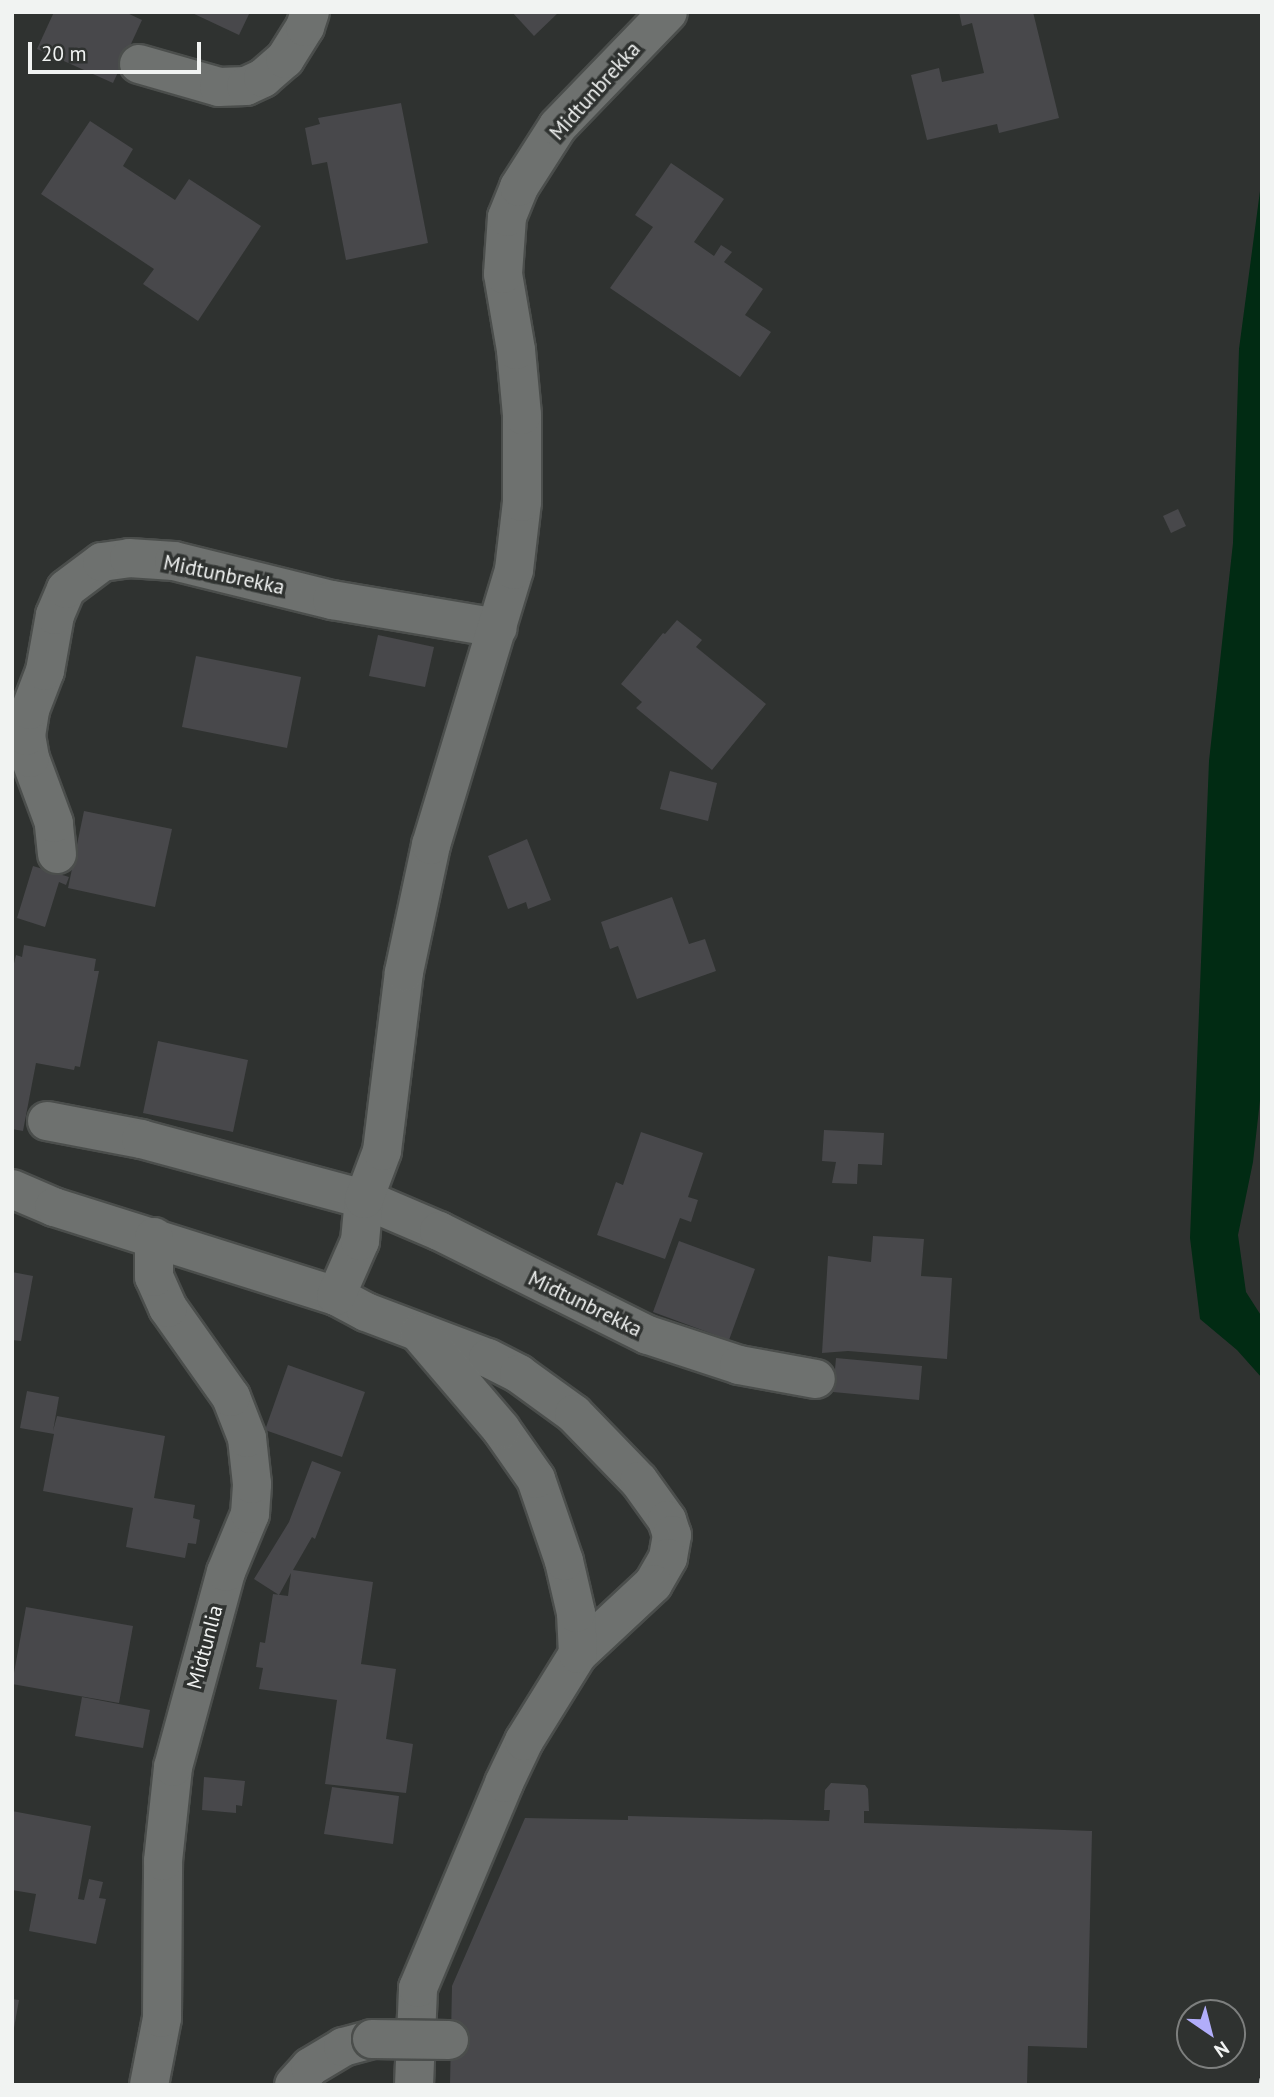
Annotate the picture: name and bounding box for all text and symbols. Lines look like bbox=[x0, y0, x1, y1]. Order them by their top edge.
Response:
scale bar bbox=[32, 28, 205, 72]
street label: Midtunbrekka bbox=[544, 37, 646, 145]
text: 20 m bbox=[41, 40, 87, 67]
street label: Midtunbrekka bbox=[161, 550, 287, 600]
street label: Midtunbrekka bbox=[524, 1266, 646, 1342]
street label: Midtunlia bbox=[182, 1602, 228, 1692]
north arrow bbox=[1176, 1999, 1246, 2069]
text: N bbox=[1210, 2036, 1234, 2063]

